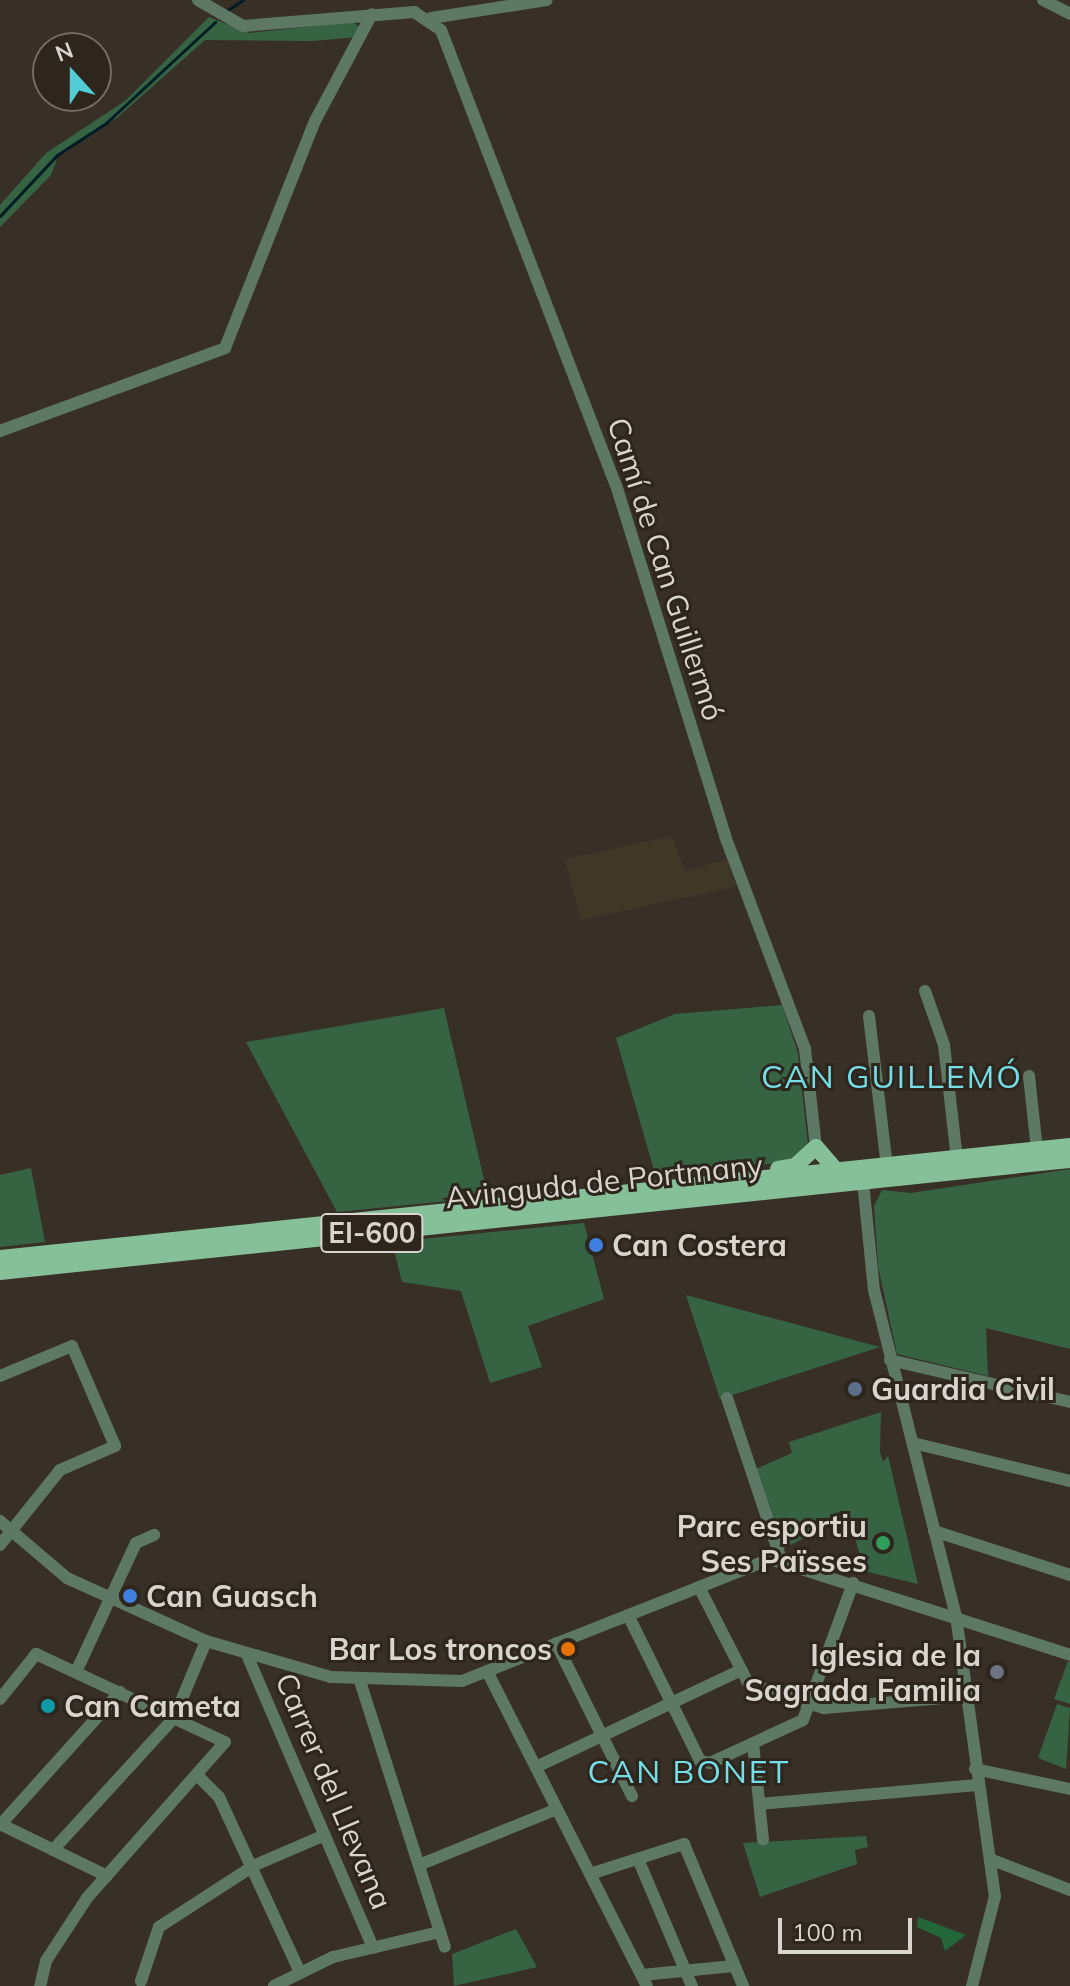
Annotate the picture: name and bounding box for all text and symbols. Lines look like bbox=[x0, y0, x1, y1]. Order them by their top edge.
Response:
north arrow bbox=[32, 32, 112, 112]
text: N bbox=[51, 35, 77, 68]
street label: Camí de Can Guillermó bbox=[600, 413, 732, 725]
district label: CAN GUILLEMÓ bbox=[761, 1057, 1023, 1095]
street label: Avinguda de Portmany bbox=[443, 1146, 765, 1216]
road number: EI-600 bbox=[320, 1209, 424, 1257]
place label: Can Costera bbox=[612, 1227, 787, 1263]
marker: Can Costera bbox=[587, 1236, 605, 1254]
place label: Guardia Civil bbox=[871, 1371, 1055, 1407]
marker: Guardia Civil bbox=[846, 1380, 864, 1398]
place label: Parc esportiu Ses Païsses bbox=[677, 1508, 867, 1578]
marker: Parc esportiu Ses Païsses bbox=[874, 1534, 892, 1552]
place label: Can Guasch bbox=[146, 1578, 318, 1614]
marker: Can Guasch bbox=[121, 1587, 139, 1605]
place label: Bar Los troncos bbox=[329, 1631, 552, 1667]
place label: Iglesia de la Sagrada Familia bbox=[745, 1637, 981, 1708]
marker: Bar Los troncos bbox=[559, 1640, 577, 1658]
marker: Iglesia de la Sagrada Familia bbox=[988, 1663, 1006, 1681]
street label: Carrer del Llevana bbox=[268, 1668, 400, 1914]
place label: Can Cameta bbox=[64, 1688, 241, 1724]
marker: Can Cameta bbox=[39, 1697, 57, 1715]
district label: CAN BONET bbox=[587, 1752, 791, 1790]
scale bar bbox=[782, 1902, 916, 1952]
text: 100 m bbox=[792, 1917, 863, 1947]

